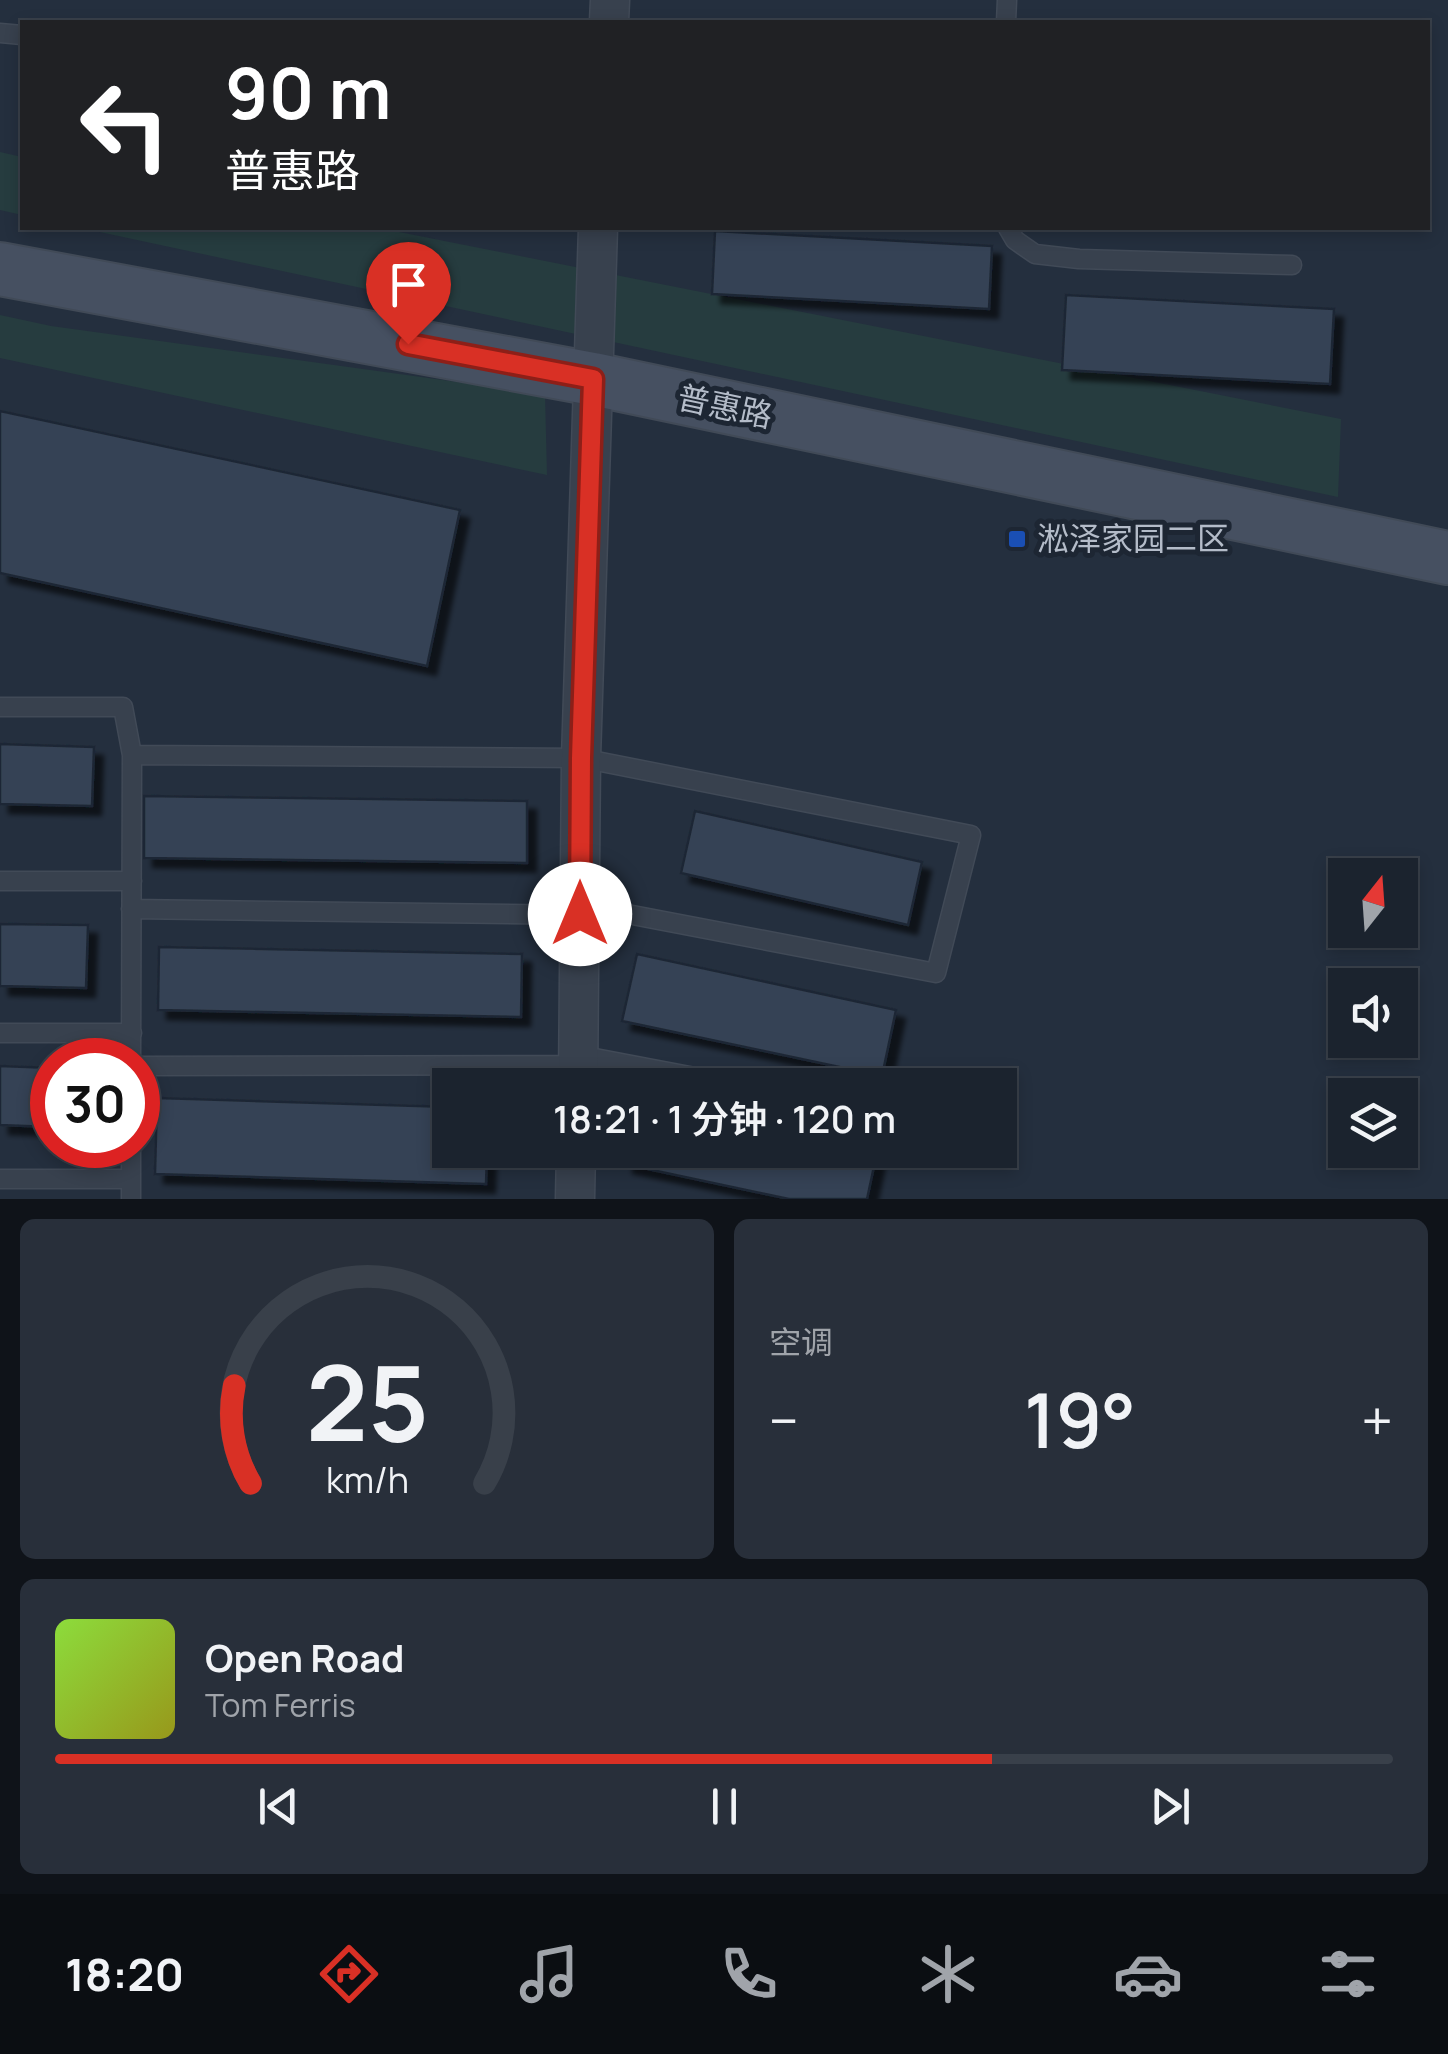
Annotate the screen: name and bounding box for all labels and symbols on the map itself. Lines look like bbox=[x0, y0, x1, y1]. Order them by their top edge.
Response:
pin bbox=[366, 242, 451, 345]
street label: 普惠路 bbox=[674, 375, 777, 438]
place label: 淞泽家园二区 bbox=[1037, 516, 1229, 560]
marker: 淞泽家园二区 bbox=[1006, 528, 1028, 550]
north arrow bbox=[1328, 858, 1418, 948]
position arrow bbox=[528, 862, 632, 966]
speed limit sign: 30 bbox=[30, 1038, 160, 1168]

